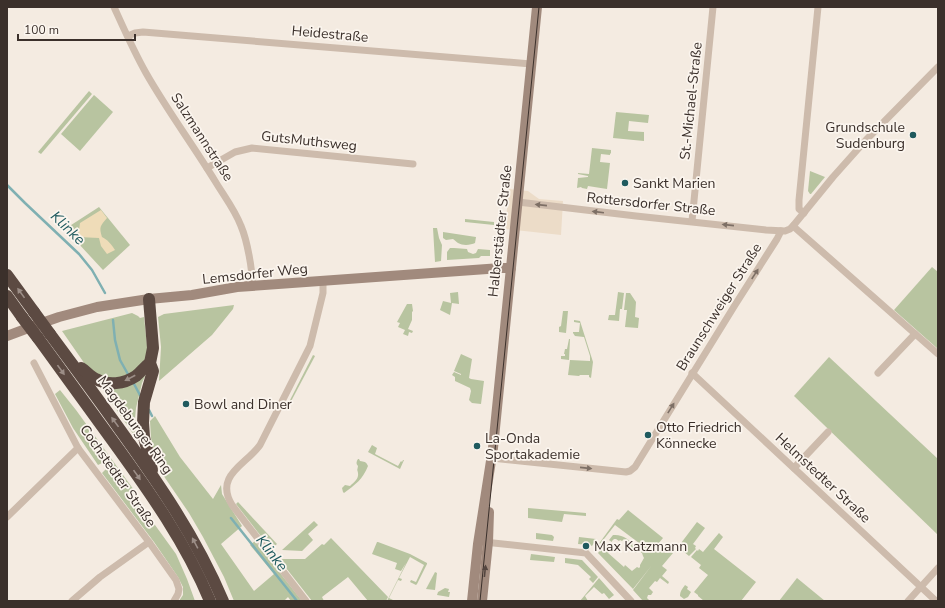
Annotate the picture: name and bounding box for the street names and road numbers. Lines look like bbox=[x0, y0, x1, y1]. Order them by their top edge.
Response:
street label: Heidestraße bbox=[291, 21, 369, 47]
street label: St.-Michael-Straße bbox=[675, 41, 707, 161]
street label: Salzmannstraße bbox=[166, 89, 238, 185]
street label: GutsMuthsweg bbox=[260, 127, 358, 155]
street label: Halberstädter Straße bbox=[484, 164, 516, 298]
street label: Rottersdorfer Straße bbox=[586, 188, 716, 220]
street label: Braunschweiger Straße bbox=[672, 240, 766, 374]
street label: Lemsdorfer Weg bbox=[201, 259, 309, 289]
street label: Magdeburger Ring bbox=[93, 372, 177, 478]
street label: Cochstedter Straße bbox=[76, 421, 160, 531]
street label: Helmstedter Straße bbox=[771, 429, 875, 527]

